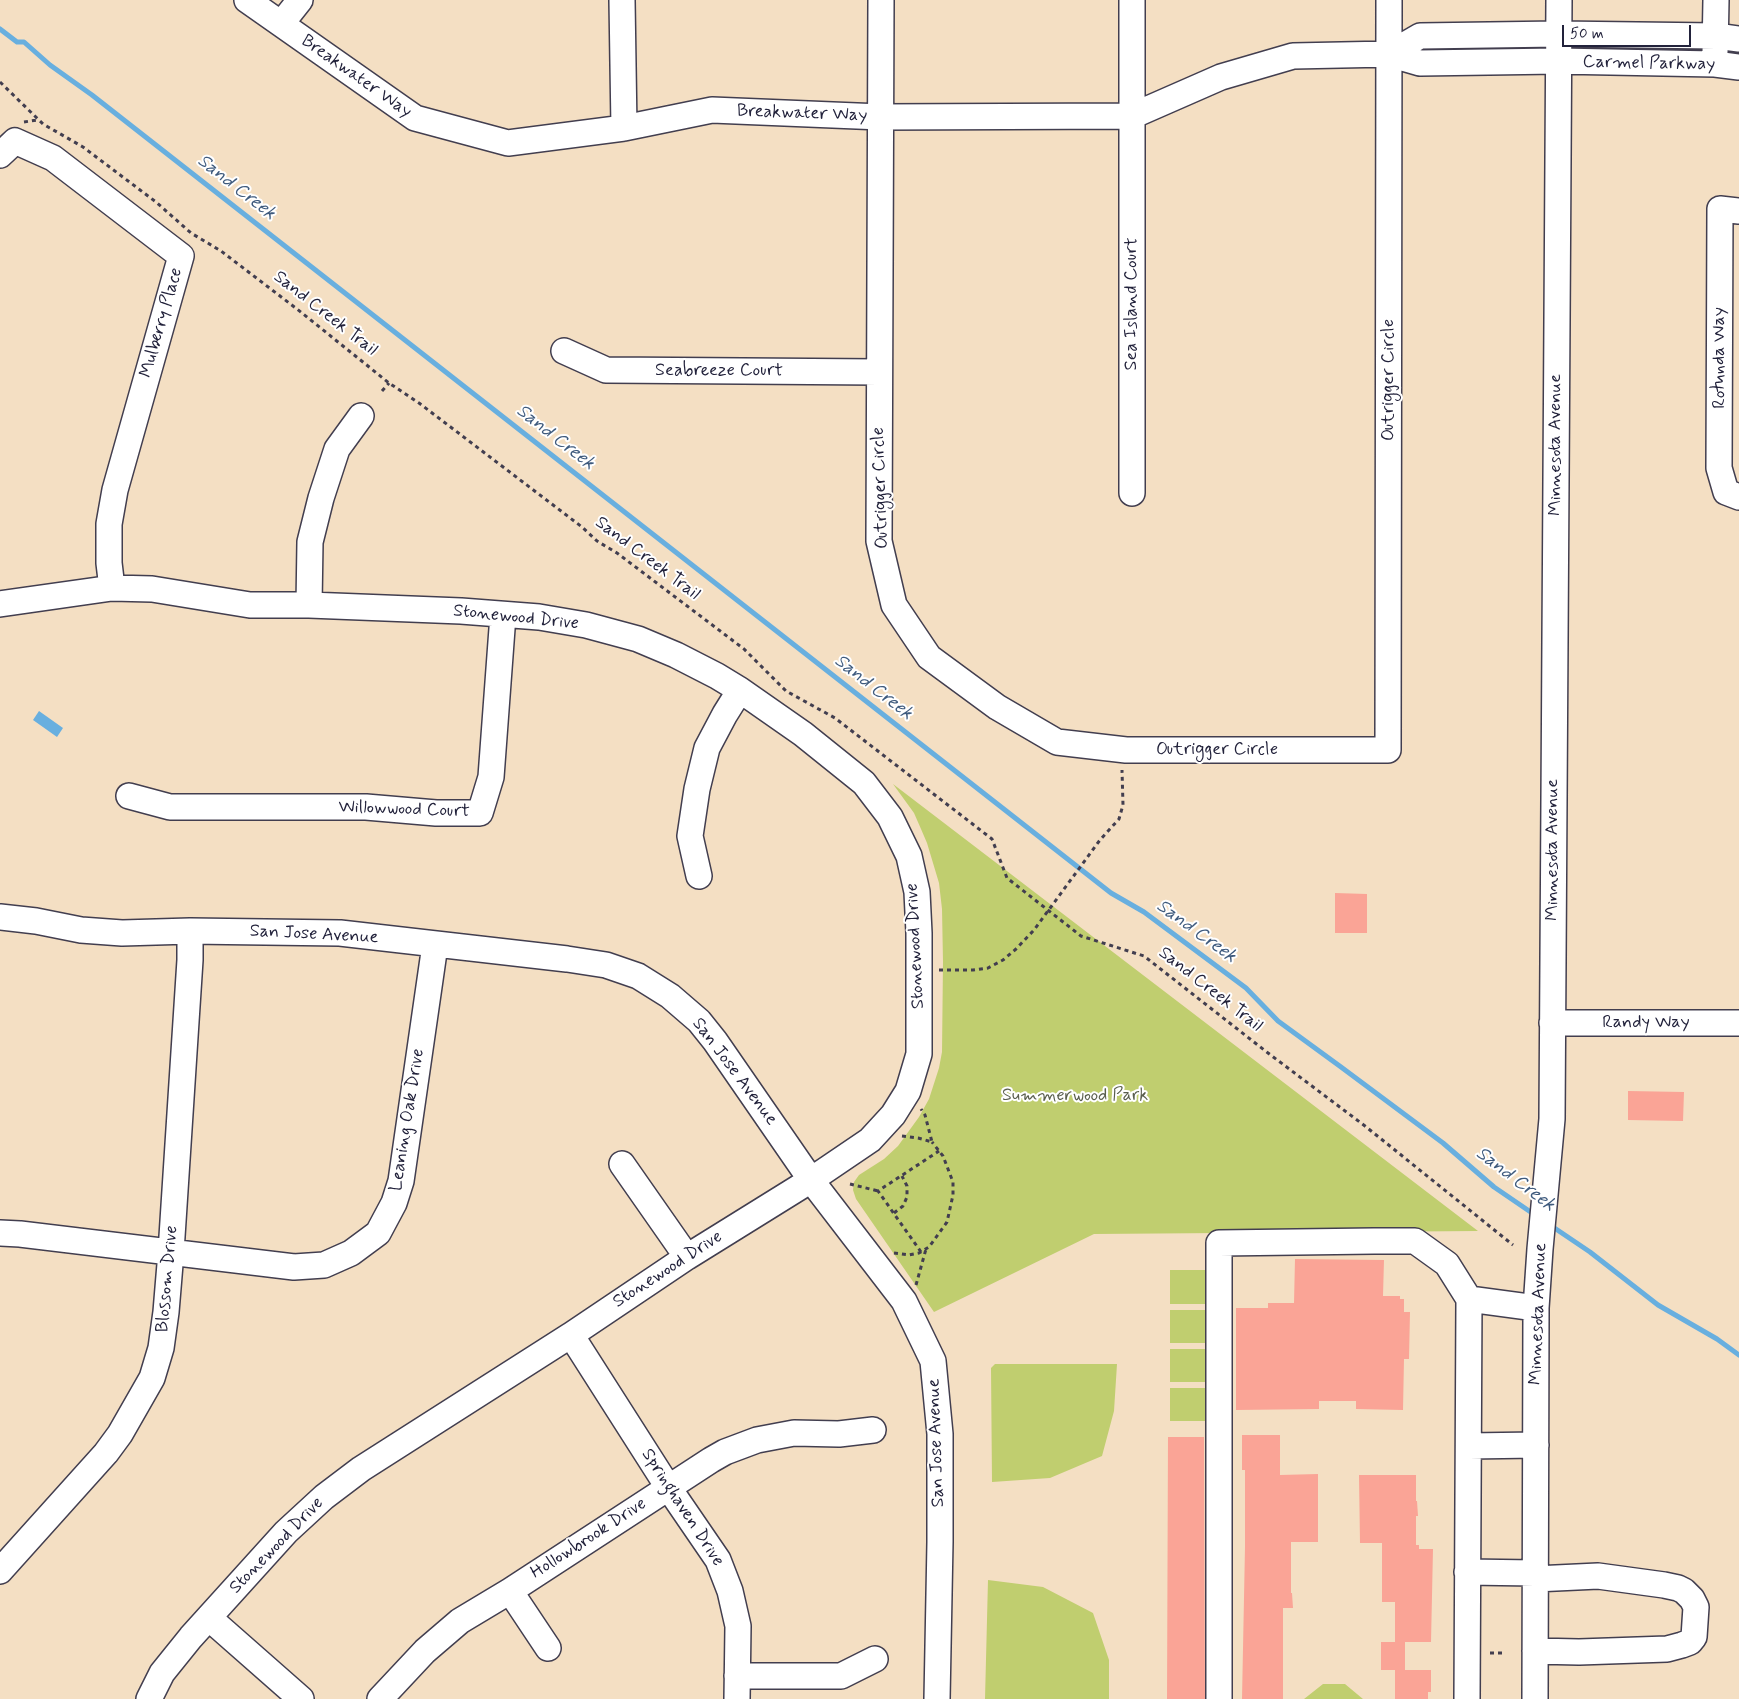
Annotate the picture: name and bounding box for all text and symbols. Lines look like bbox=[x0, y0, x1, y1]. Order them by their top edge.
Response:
scale bar bbox=[1564, 15, 1693, 47]
text: 50 m bbox=[1570, 24, 1604, 44]
street label: Breakwater Way bbox=[296, 31, 416, 123]
street label: Carmel Parkway bbox=[1582, 52, 1716, 76]
street label: Breakwater Way bbox=[736, 101, 868, 127]
water label: Sand Creek bbox=[192, 150, 280, 226]
street label: Sea Island Court bbox=[1121, 237, 1143, 371]
street label: Mulberry Place bbox=[136, 265, 188, 381]
street label: Sand Creek Trail bbox=[269, 267, 381, 361]
street label: Rotunda Way bbox=[1709, 307, 1731, 409]
street label: Outrigger Circle bbox=[1378, 319, 1400, 441]
street label: Seabreeze Court bbox=[655, 360, 783, 382]
street label: Minnesota Avenue bbox=[1545, 374, 1567, 516]
water label: Sand Creek bbox=[511, 400, 599, 476]
street label: Outrigger Circle bbox=[868, 427, 894, 549]
street label: Sand Creek Trail bbox=[590, 512, 704, 606]
street label: Stonewood Drive bbox=[452, 601, 580, 635]
water label: Sand Creek bbox=[829, 650, 917, 726]
street label: Outrigger Circle bbox=[1156, 739, 1278, 761]
street label: Minnesota Avenue bbox=[1542, 779, 1564, 921]
street label: Willowwood Court bbox=[338, 797, 470, 823]
street label: Stonewood Drive bbox=[902, 882, 930, 1010]
water label: Sand Creek bbox=[1151, 895, 1241, 969]
street label: San Jose Avenue bbox=[249, 921, 379, 949]
street label: Sand Creek Trail bbox=[1154, 943, 1266, 1037]
street label: Randy Way bbox=[1602, 1012, 1690, 1034]
street label: San Jose Avenue bbox=[687, 1014, 781, 1130]
street label: Leaning Oak Drive bbox=[386, 1047, 430, 1193]
park label: Summerwood Park bbox=[1002, 1085, 1148, 1107]
water label: Sand Creek bbox=[1471, 1143, 1559, 1217]
street label: Blossom Drive bbox=[153, 1225, 183, 1333]
street label: Stonewood Drive bbox=[609, 1227, 727, 1313]
street label: Minnesota Avenue bbox=[1526, 1243, 1552, 1385]
street label: San Jose Avenue bbox=[924, 1378, 950, 1508]
street label: Springhaven Drive bbox=[636, 1445, 728, 1571]
street label: Stonewood Drive bbox=[225, 1493, 329, 1599]
street label: Hollowbrook Drive bbox=[527, 1494, 651, 1584]

